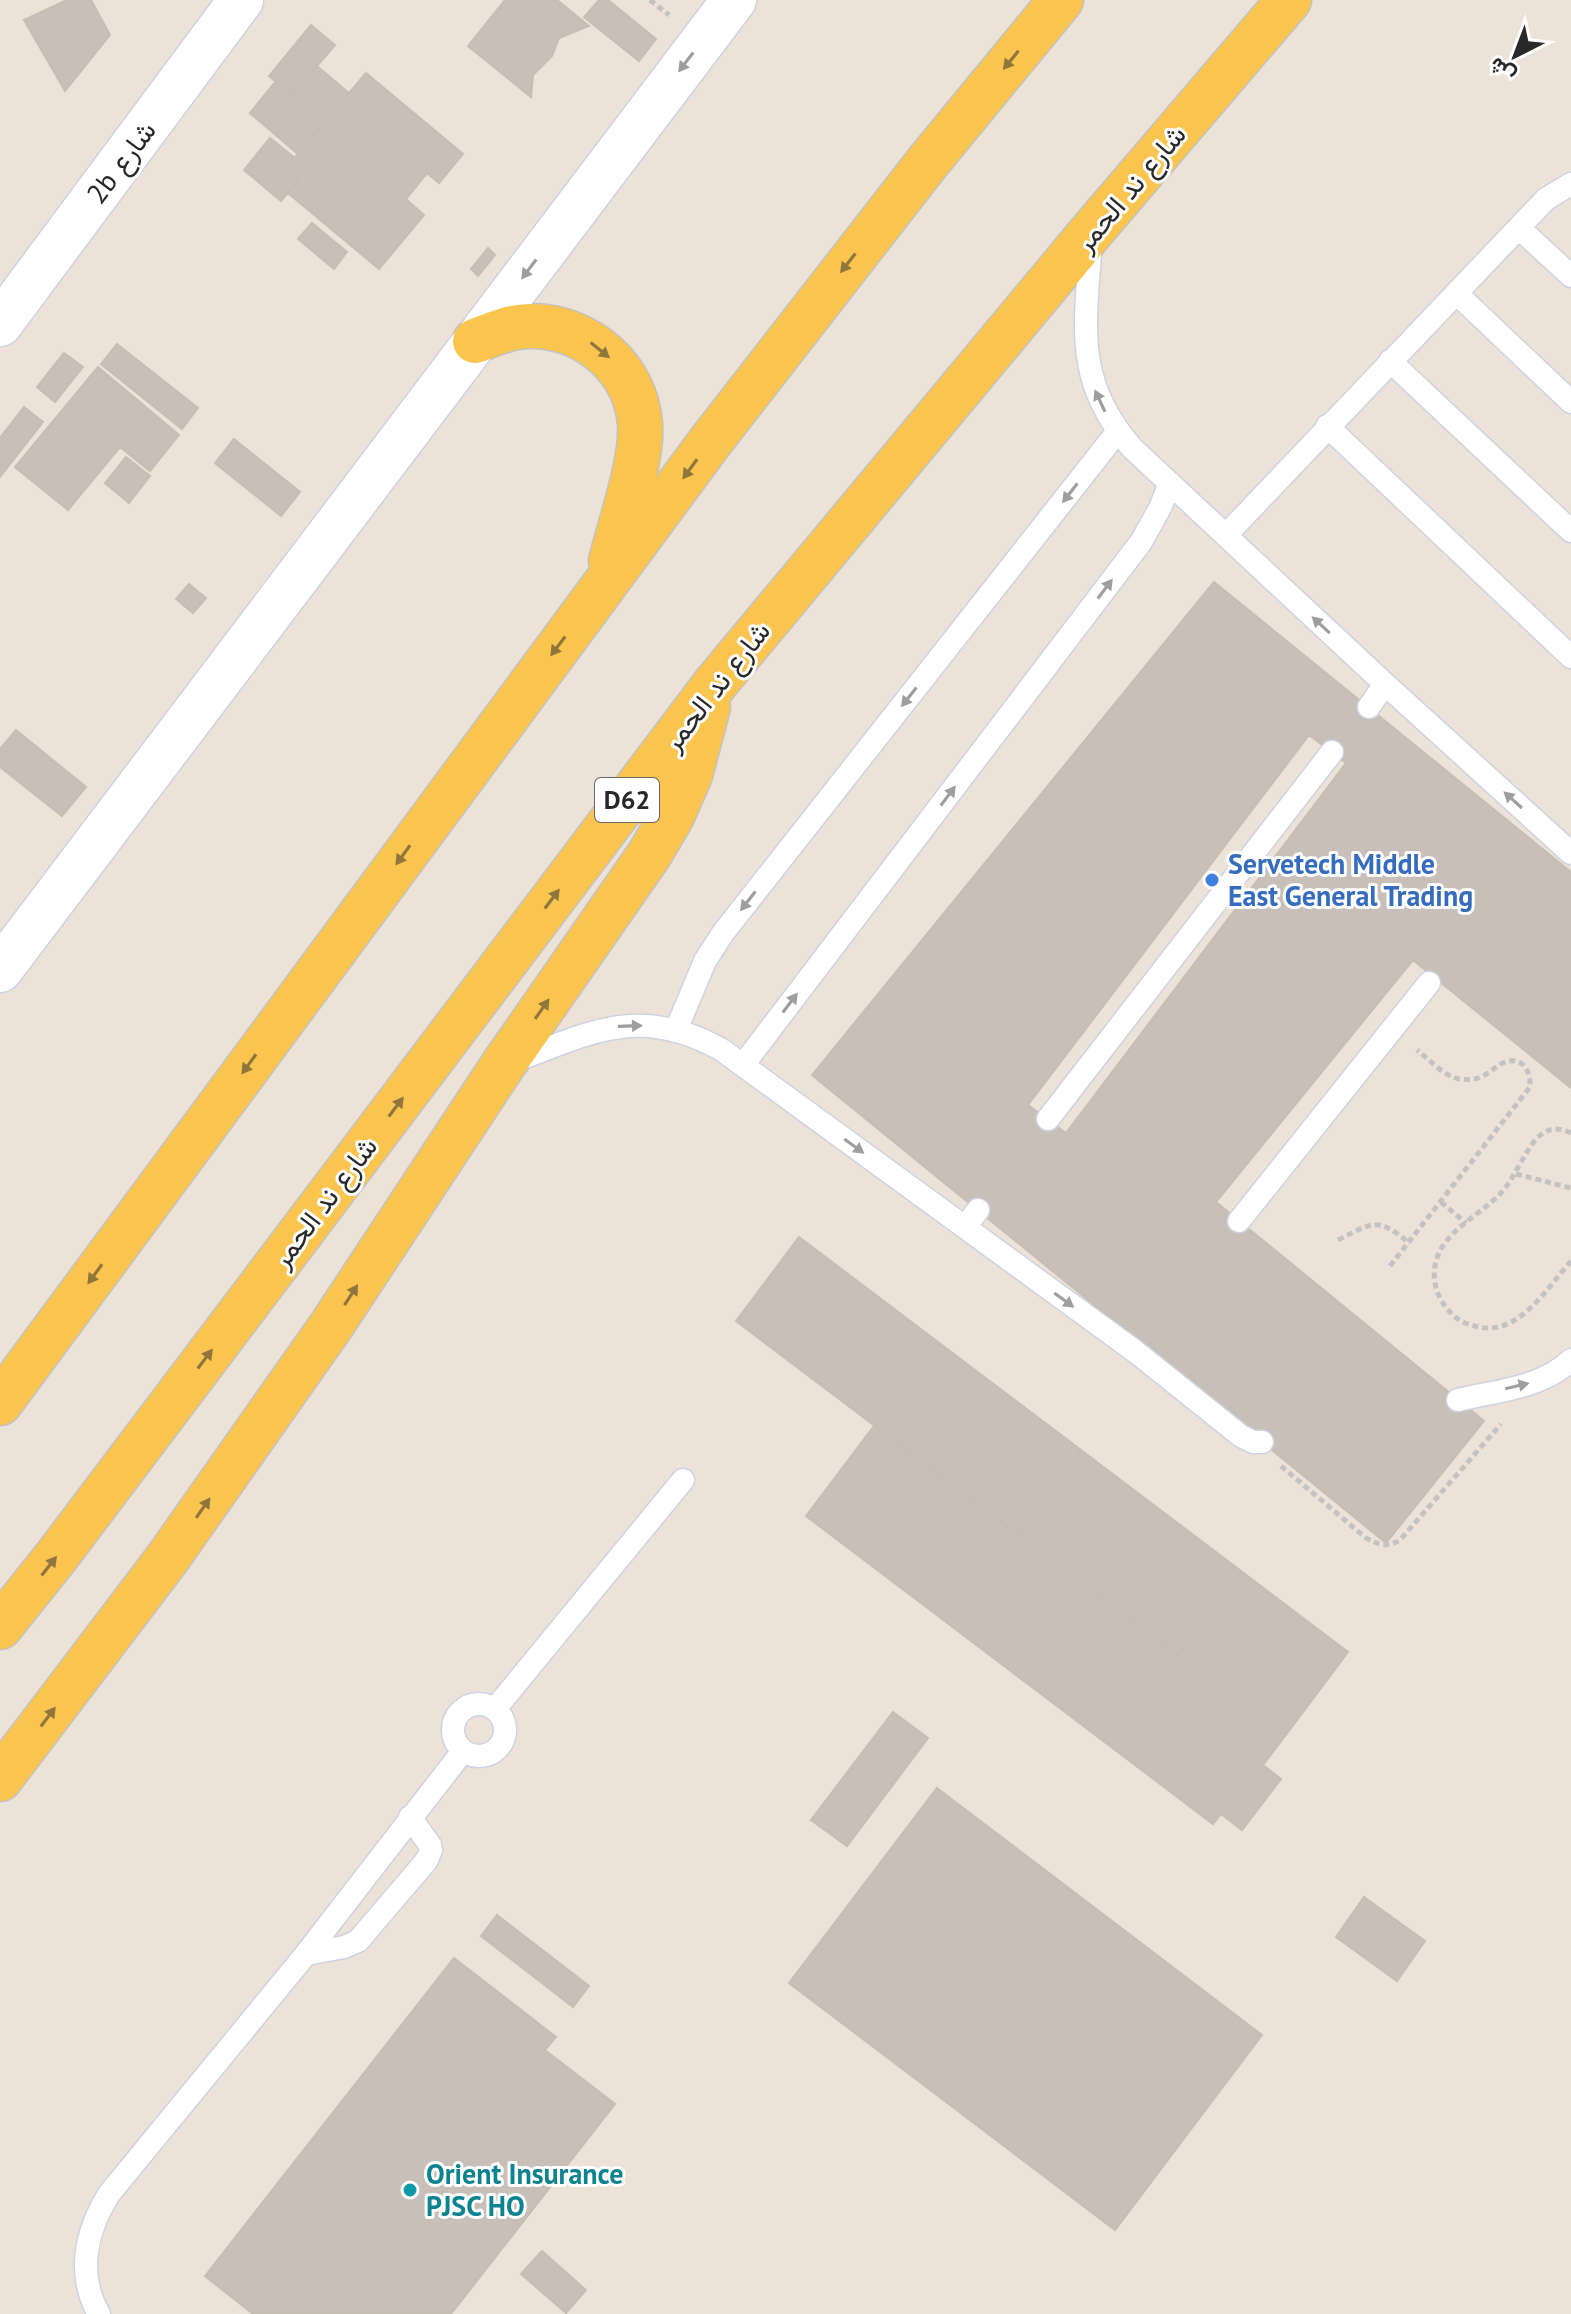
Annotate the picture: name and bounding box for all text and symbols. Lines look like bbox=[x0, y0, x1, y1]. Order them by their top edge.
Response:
north arrow bbox=[1475, 16, 1555, 96]
one-way arrow bbox=[1003, 50, 1020, 70]
one-way arrow bbox=[678, 51, 694, 72]
text: ش bbox=[1482, 52, 1521, 90]
street label: 2b شارع bbox=[77, 113, 165, 211]
street label: شارع ند الحمر bbox=[1065, 117, 1194, 260]
one-way arrow bbox=[841, 253, 857, 273]
one-way arrow bbox=[522, 259, 538, 279]
one-way arrow bbox=[590, 342, 610, 358]
one-way arrow bbox=[1093, 389, 1107, 413]
one-way arrow bbox=[682, 458, 698, 480]
one-way arrow bbox=[1062, 483, 1078, 503]
one-way arrow bbox=[1096, 579, 1112, 599]
street label: شارع ند الحمر bbox=[653, 613, 779, 759]
one-way arrow bbox=[1312, 616, 1331, 634]
one-way arrow bbox=[551, 636, 567, 657]
one-way arrow bbox=[901, 687, 917, 707]
road number: D62 bbox=[595, 778, 659, 822]
one-way arrow bbox=[939, 786, 955, 806]
one-way arrow bbox=[1504, 792, 1523, 810]
one-way arrow bbox=[395, 844, 411, 866]
place label: Servetech Middle East General Trading bbox=[1228, 845, 1473, 914]
marker: Servetech Middle East General Trading bbox=[1203, 871, 1221, 889]
one-way arrow bbox=[544, 889, 560, 909]
one-way arrow bbox=[740, 891, 756, 911]
one-way arrow bbox=[782, 993, 798, 1013]
one-way arrow bbox=[534, 998, 549, 1019]
one-way arrow bbox=[618, 1019, 644, 1032]
one-way arrow bbox=[242, 1054, 257, 1075]
one-way arrow bbox=[387, 1096, 403, 1117]
street label: شارع ند الحمر bbox=[262, 1129, 386, 1276]
one-way arrow bbox=[844, 1138, 864, 1154]
one-way arrow bbox=[88, 1263, 103, 1284]
one-way arrow bbox=[344, 1284, 358, 1306]
one-way arrow bbox=[1053, 1292, 1075, 1308]
one-way arrow bbox=[197, 1349, 213, 1369]
one-way arrow bbox=[1505, 1379, 1530, 1392]
one-way arrow bbox=[195, 1498, 210, 1519]
one-way arrow bbox=[40, 1556, 56, 1576]
one-way arrow bbox=[40, 1707, 56, 1728]
place label: Orient Insurance PJSC HO bbox=[426, 2155, 623, 2224]
marker: Orient Insurance PJSC HO bbox=[401, 2181, 419, 2199]

